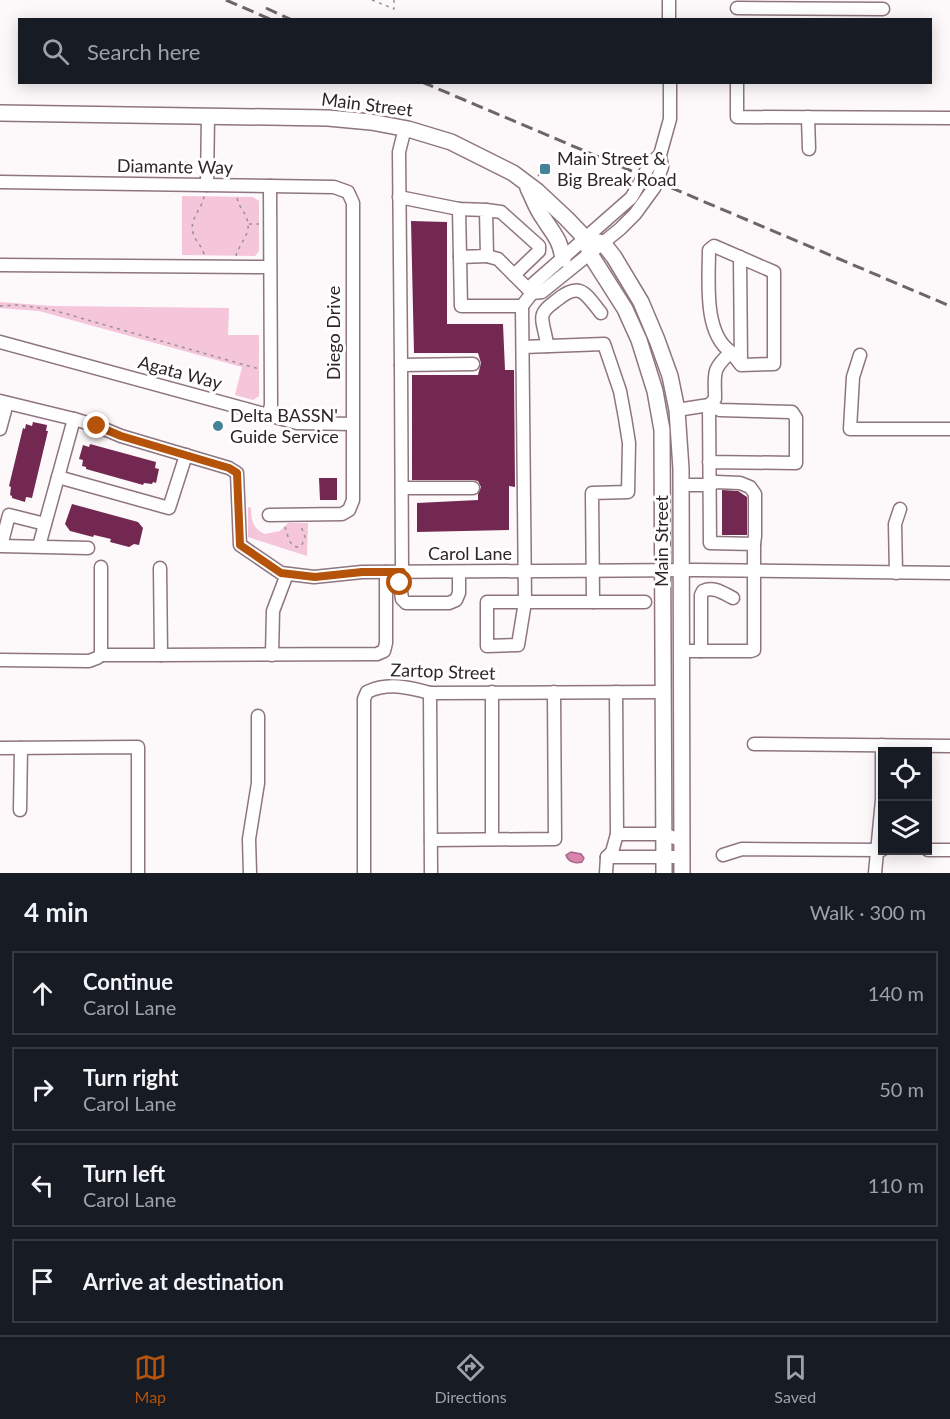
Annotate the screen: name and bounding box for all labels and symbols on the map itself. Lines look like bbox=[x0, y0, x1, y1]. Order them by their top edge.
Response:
street label: Main Street bbox=[320, 87, 415, 121]
place label: Main Street & Big Break Road bbox=[557, 147, 677, 190]
street label: Diamante Way bbox=[117, 154, 234, 178]
marker: Main Street & Big Break Road bbox=[538, 162, 552, 176]
street label: Diego Drive bbox=[322, 286, 344, 380]
street label: Agata Way bbox=[136, 350, 225, 394]
place label: Delta BASSN' Guide Service bbox=[230, 404, 339, 447]
route end bbox=[83, 412, 109, 438]
marker: Delta BASSN' Guide Service bbox=[211, 419, 225, 433]
street label: Main Street bbox=[650, 495, 672, 587]
street label: Carol Lane bbox=[428, 542, 512, 564]
route start bbox=[386, 569, 412, 595]
street label: Zartop Street bbox=[390, 658, 496, 684]

